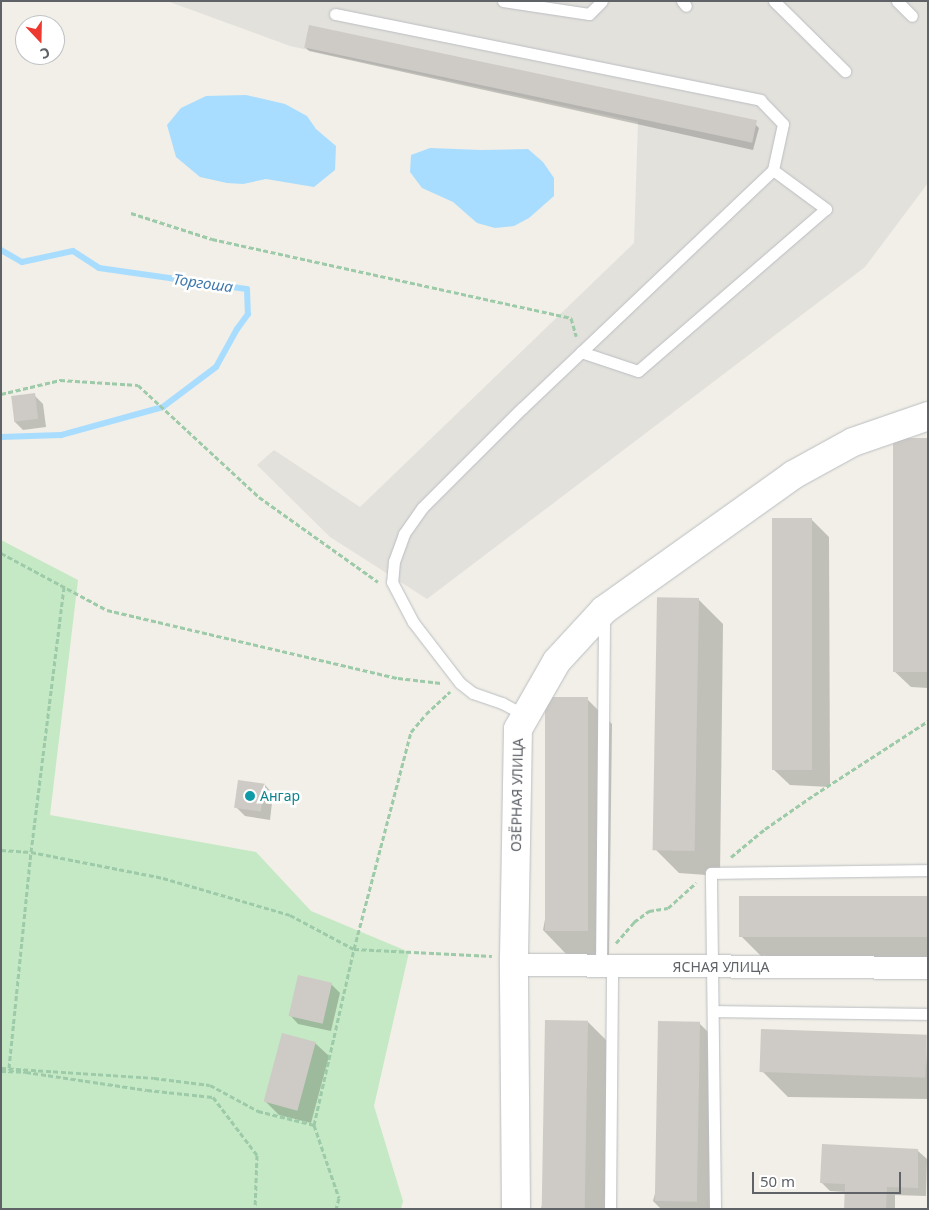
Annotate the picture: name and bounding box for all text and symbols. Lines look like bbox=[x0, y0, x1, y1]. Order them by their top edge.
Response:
north arrow bbox=[15, 15, 65, 65]
text: С bbox=[38, 43, 53, 64]
water label: Торгоша bbox=[172, 270, 234, 296]
street label: ОЗЁРНАЯ УЛИЦА bbox=[508, 738, 526, 852]
place label: Ангар bbox=[260, 788, 300, 804]
marker: Ангар bbox=[244, 790, 256, 802]
street label: ЯСНАЯ УЛИЦА bbox=[673, 959, 769, 975]
scale bar bbox=[754, 1162, 903, 1194]
text: 50 m bbox=[760, 1171, 795, 1191]

